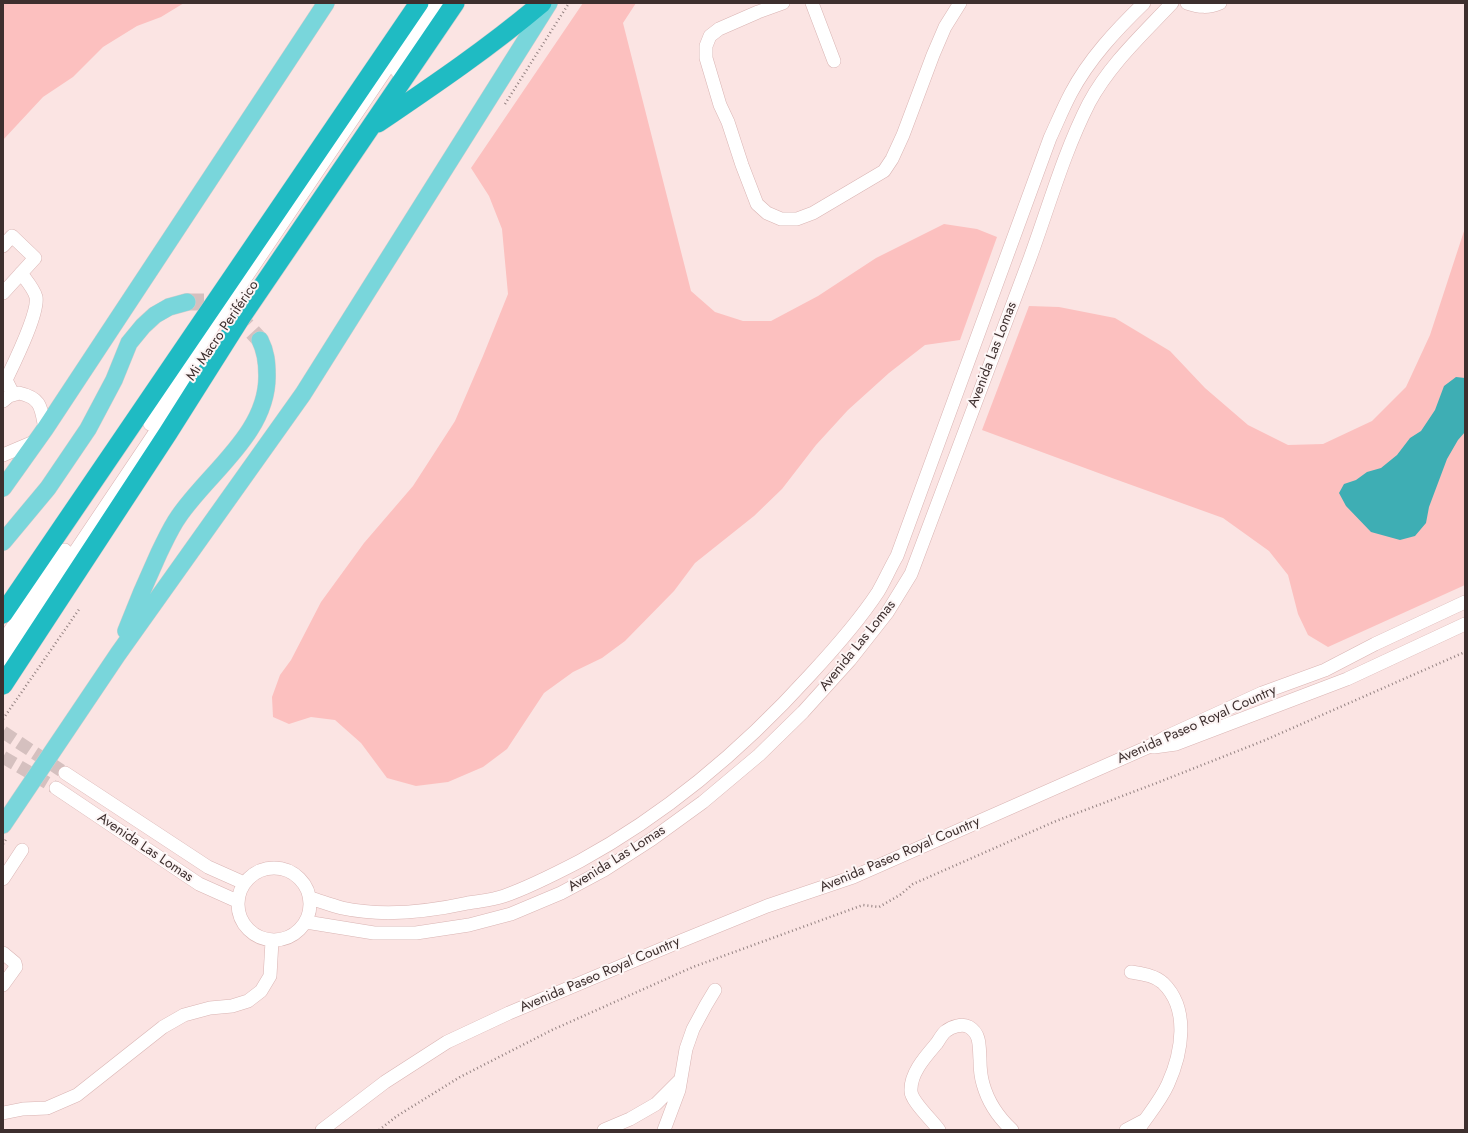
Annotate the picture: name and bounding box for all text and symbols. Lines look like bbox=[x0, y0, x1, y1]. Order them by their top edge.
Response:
street label: Mi Macro Periférico bbox=[183, 278, 263, 384]
street label: Avenida Las Lomas bbox=[965, 300, 1021, 410]
street label: Avenida Las Lomas bbox=[816, 597, 900, 695]
street label: Avenida Paseo Royal Country bbox=[1115, 682, 1279, 768]
street label: Avenida Las Lomas bbox=[94, 810, 196, 886]
street label: Avenida Paseo Royal Country bbox=[817, 814, 983, 896]
street label: Avenida Las Lomas bbox=[565, 822, 669, 896]
street label: Avenida Paseo Royal Country bbox=[517, 934, 683, 1016]

